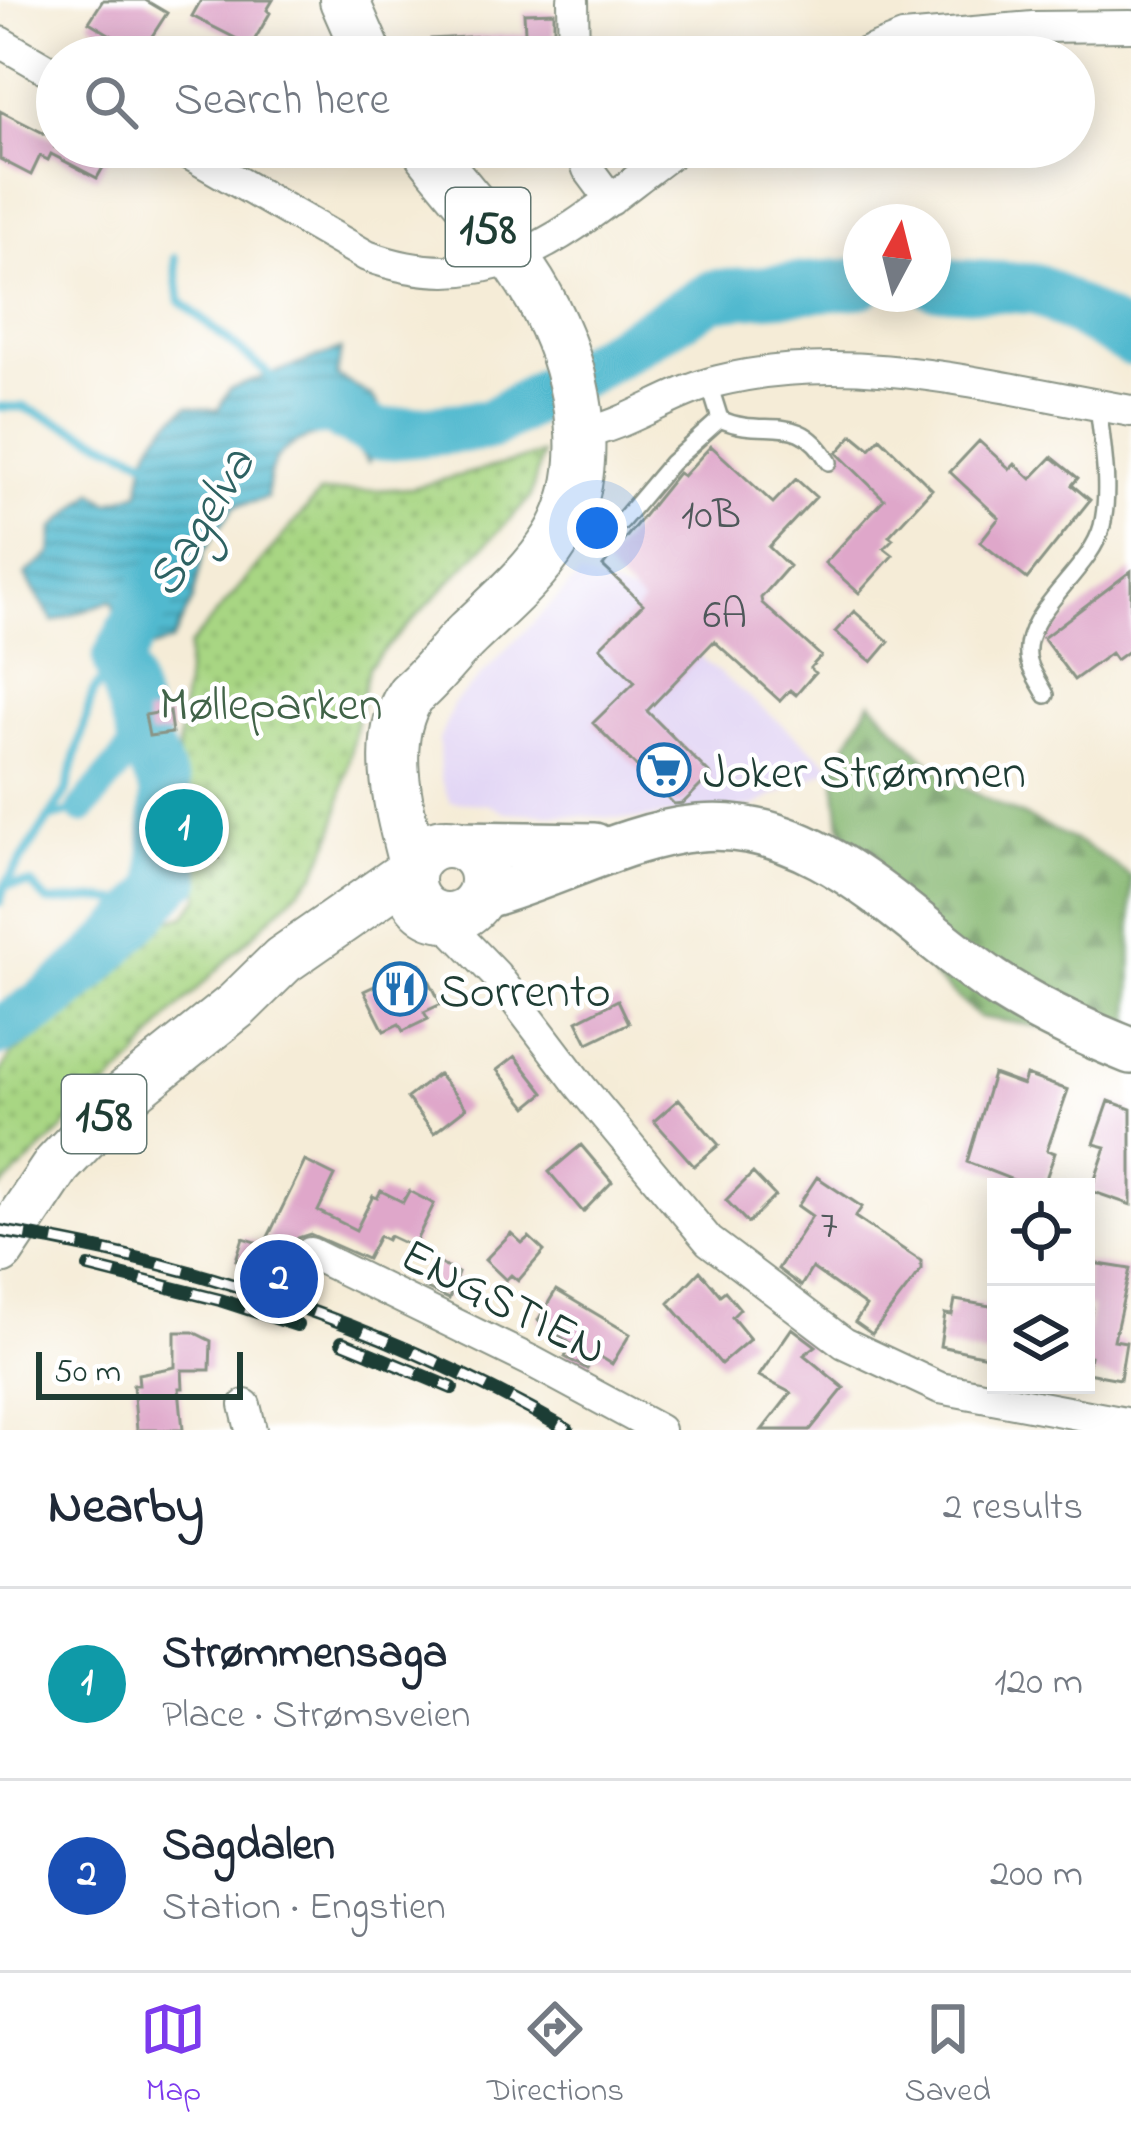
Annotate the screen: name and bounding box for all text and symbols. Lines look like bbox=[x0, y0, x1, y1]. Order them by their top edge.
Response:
search box bbox=[36, 36, 1095, 168]
icon: search bbox=[78, 69, 144, 135]
text: Search here bbox=[174, 69, 390, 135]
road number: 158 bbox=[446, 188, 530, 266]
north arrow bbox=[843, 204, 951, 312]
water label: Sagelva bbox=[129, 434, 277, 613]
house number: 10B bbox=[681, 486, 741, 547]
your location bbox=[567, 498, 627, 558]
house number: 6A bbox=[703, 586, 747, 647]
park label: Mølleparken bbox=[159, 672, 383, 742]
place label: Joker Strømmen bbox=[703, 740, 1026, 810]
supermarket icon: Joker Strømmen bbox=[636, 742, 692, 798]
pin: 1 bbox=[145, 783, 223, 873]
place label: Sorrento bbox=[439, 959, 611, 1029]
restaurant icon: Sorrento bbox=[372, 961, 428, 1017]
road number: 158 bbox=[62, 1075, 146, 1153]
map controls bbox=[987, 1178, 1095, 1394]
button: locate bbox=[987, 1178, 1095, 1286]
house number: 7 bbox=[820, 1196, 838, 1257]
street label: ENGSTIEN bbox=[388, 1223, 618, 1386]
pin: 2 bbox=[240, 1234, 318, 1324]
button: layers bbox=[987, 1286, 1095, 1394]
scale bar bbox=[36, 1346, 243, 1399]
text: 50 m bbox=[54, 1349, 121, 1397]
text: Nearby bbox=[48, 1471, 204, 1546]
text: 2 results bbox=[943, 1480, 1083, 1537]
text: Strømmensaga bbox=[162, 1622, 447, 1688]
text: 1 bbox=[81, 1655, 93, 1712]
text: 120 m bbox=[994, 1655, 1083, 1712]
text: Place · Strømsveien bbox=[162, 1688, 471, 1745]
text: Sagdalen bbox=[162, 1814, 335, 1880]
text: 2 bbox=[77, 1847, 97, 1904]
text: 200 m bbox=[990, 1847, 1083, 1904]
text: Station · Engstien bbox=[162, 1880, 446, 1937]
tab: Map bbox=[140, 1996, 206, 2116]
tab: Directions bbox=[487, 1996, 624, 2116]
tab: Saved bbox=[905, 1996, 991, 2116]

